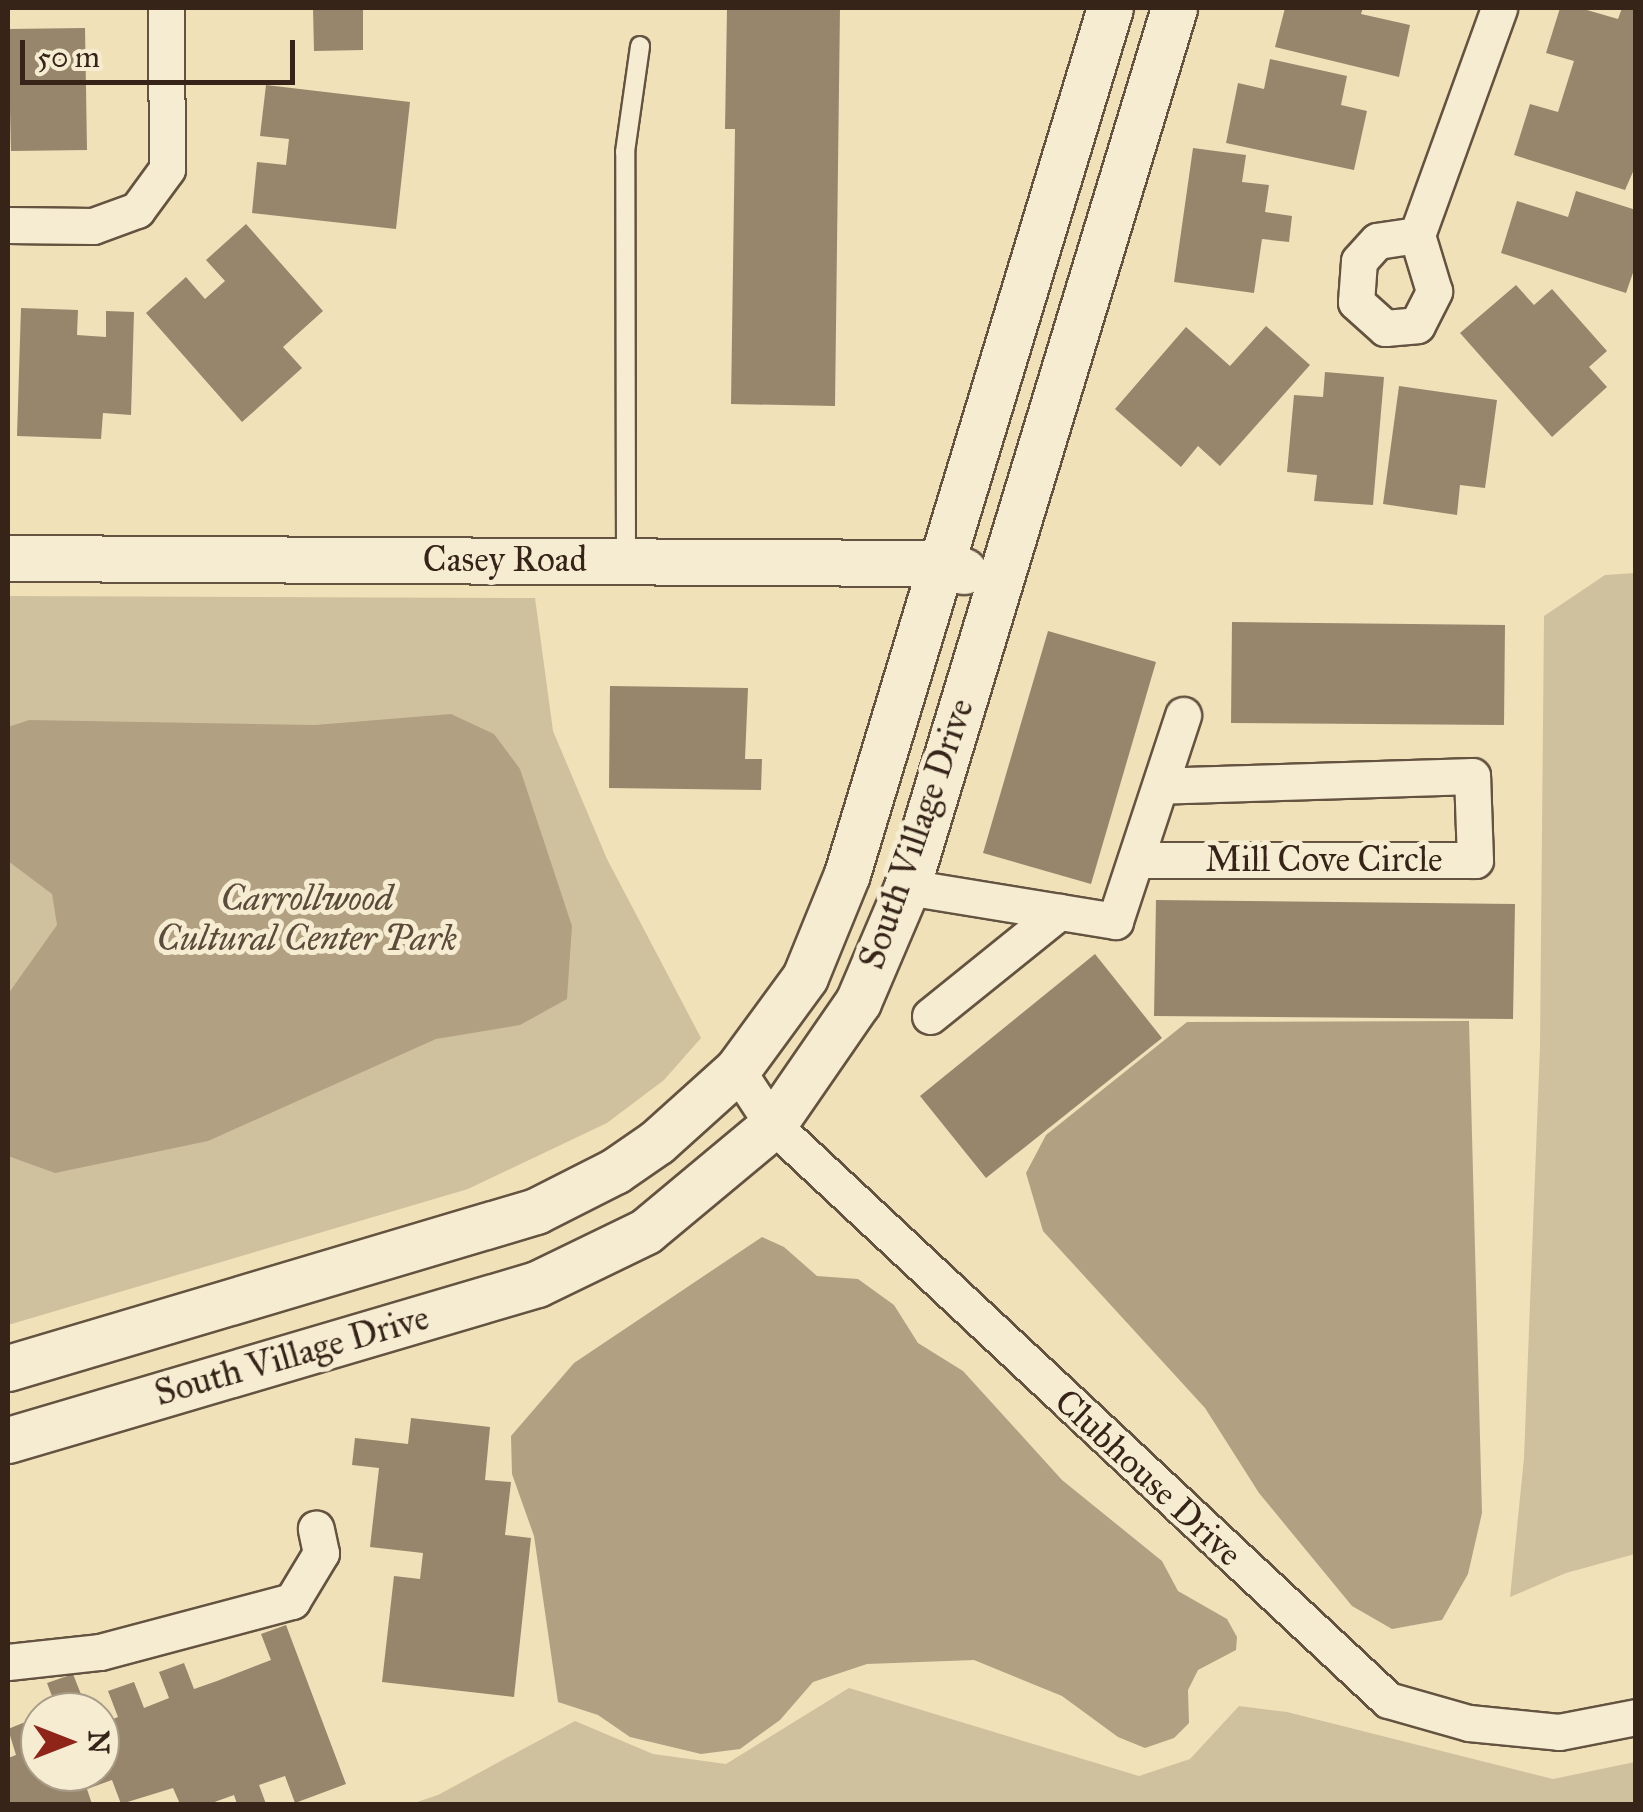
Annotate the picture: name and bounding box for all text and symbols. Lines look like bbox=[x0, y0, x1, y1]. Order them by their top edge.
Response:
scale bar bbox=[25, 20, 300, 82]
text: 50 m bbox=[37, 39, 100, 75]
street label: Casey Road bbox=[423, 539, 587, 581]
street label: South Village Drive bbox=[851, 693, 983, 975]
street label: Mill Cove Circle bbox=[1205, 839, 1443, 881]
park label: Carrollwood Cultural Center Park bbox=[157, 878, 457, 960]
street label: South Village Drive bbox=[150, 1297, 434, 1415]
street label: Clubhouse Drive bbox=[1046, 1381, 1250, 1575]
north arrow bbox=[20, 1692, 120, 1792]
text: N bbox=[81, 1730, 116, 1754]

